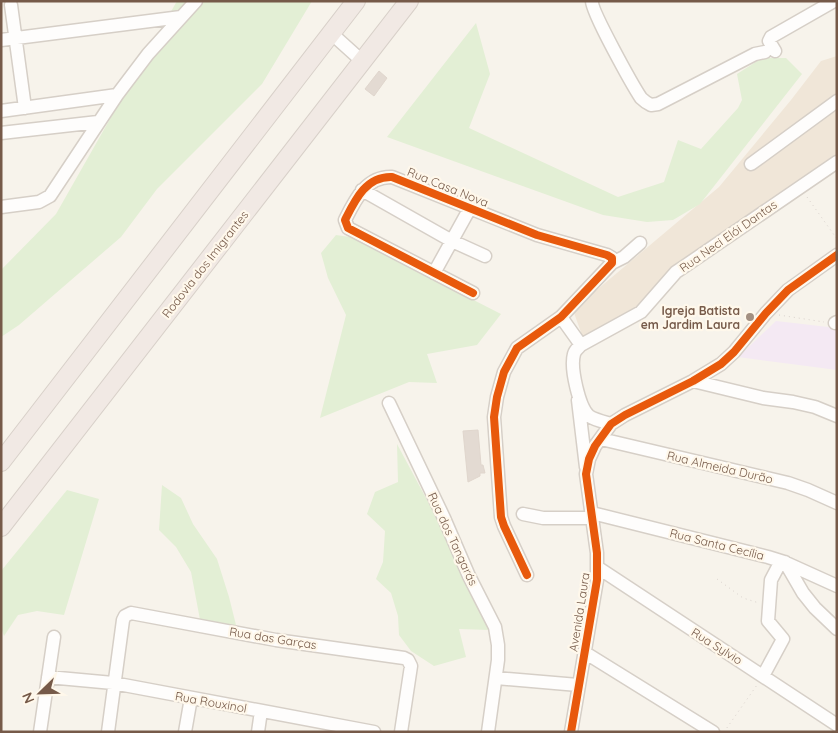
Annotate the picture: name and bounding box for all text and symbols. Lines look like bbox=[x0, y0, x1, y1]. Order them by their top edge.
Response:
street label: Rua Casa Nova bbox=[405, 164, 491, 210]
street label: Rua Neci Elói Dantas bbox=[676, 197, 780, 275]
street label: Rodovia dos Imigrantes bbox=[159, 207, 252, 321]
place label: Igreja Batista em Jardim Laura bbox=[641, 303, 740, 332]
marker: Igreja Batista em Jardim Laura bbox=[744, 311, 756, 323]
street label: Rua Almeida Durão bbox=[666, 448, 774, 486]
street label: Rua dos Tangarás bbox=[425, 490, 481, 588]
street label: Rua Santa Cecília bbox=[668, 525, 766, 563]
street label: Avenida Laura bbox=[565, 571, 593, 653]
street label: Rua das Garças bbox=[228, 624, 318, 652]
street label: Rua Sylvio bbox=[689, 624, 745, 668]
north arrow bbox=[15, 668, 65, 718]
street label: Rua Rouxinol bbox=[174, 688, 248, 716]
text: N bbox=[18, 690, 38, 706]

